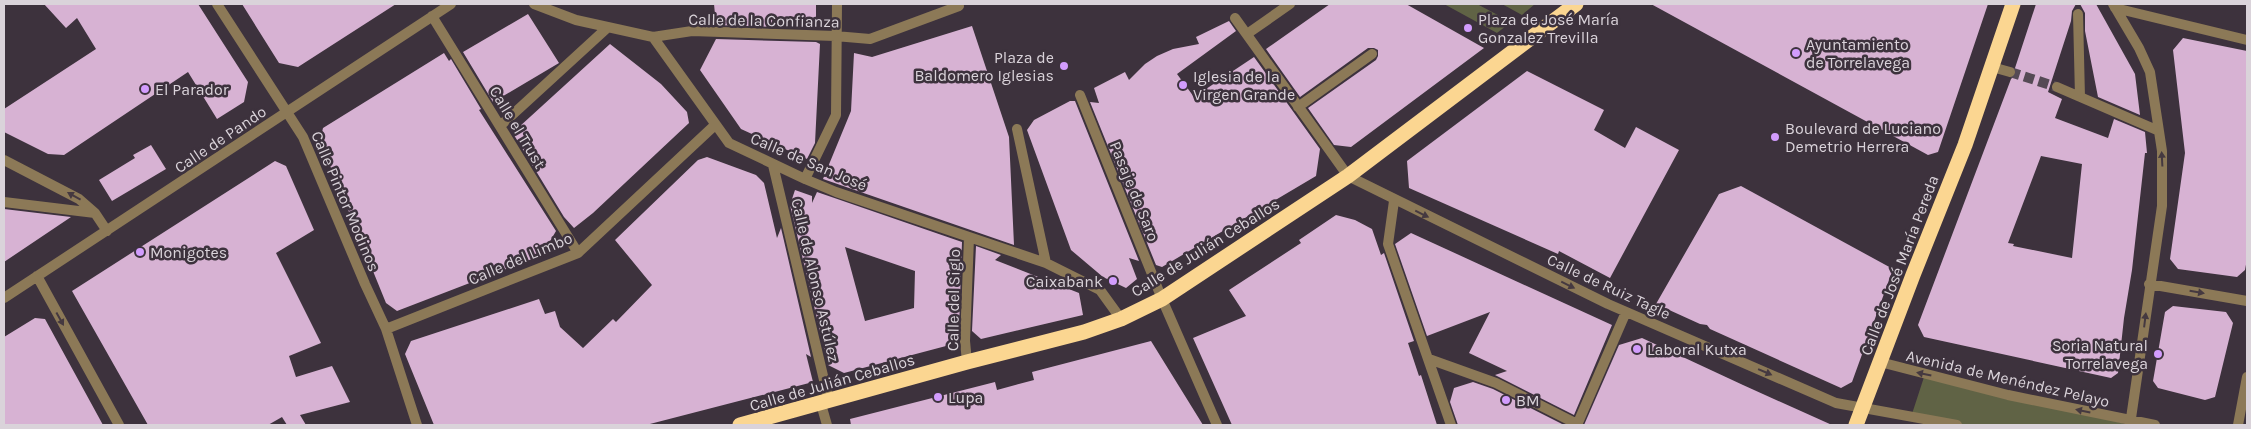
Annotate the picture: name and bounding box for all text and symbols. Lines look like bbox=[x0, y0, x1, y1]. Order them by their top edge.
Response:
street label: Calle de la Confianza bbox=[688, 10, 840, 31]
place label: Plaza de José María Gonzalez Trevilla bbox=[1478, 10, 1619, 47]
marker: Plaza de José María Gonzalez Trevilla bbox=[1462, 22, 1474, 34]
place label: Ayuntamiento de Torrelavega bbox=[1806, 35, 1910, 72]
marker: Ayuntamiento de Torrelavega bbox=[1790, 47, 1802, 59]
place label: Plaza de Baldomero Iglesias bbox=[914, 48, 1054, 85]
marker: Plaza de Baldomero Iglesias bbox=[1058, 60, 1070, 72]
place label: Iglesia de la Virgen Grande bbox=[1193, 67, 1295, 104]
marker: Iglesia de la Virgen Grande bbox=[1177, 79, 1189, 91]
place label: El Parador bbox=[155, 80, 229, 99]
marker: El Parador bbox=[139, 83, 151, 95]
street label: Calle el Trust bbox=[486, 83, 550, 172]
street label: Calle de Pando bbox=[171, 102, 270, 177]
place label: Boulevard de Luciano Demetrio Herrera bbox=[1785, 119, 1941, 156]
street label: Calle Pintor Modinos bbox=[307, 128, 384, 274]
street label: Calle de San José bbox=[748, 128, 870, 195]
marker: Boulevard de Luciano Demetrio Herrera bbox=[1769, 131, 1781, 143]
street label: Pasaje de Saro bbox=[1106, 138, 1163, 244]
one-way arrow bbox=[2158, 151, 2166, 167]
street label: Calle de José María Pereda bbox=[1856, 172, 1943, 358]
one-way arrow bbox=[67, 192, 80, 201]
street label: Calle de Julián Ceballos bbox=[1128, 194, 1283, 301]
street label: Calle de Alonso Astúlez bbox=[787, 196, 844, 364]
one-way arrow bbox=[1415, 210, 1429, 218]
street label: Calle del Limbo bbox=[465, 228, 575, 289]
place label: Monigotes bbox=[150, 243, 227, 262]
marker: Monigotes bbox=[134, 246, 146, 258]
street label: Calle del Siglo bbox=[943, 249, 964, 351]
street label: Calle de Ruiz Tagle bbox=[1544, 250, 1673, 323]
place label: Caixabank bbox=[1026, 272, 1103, 291]
marker: Caixabank bbox=[1107, 275, 1119, 287]
one-way arrow bbox=[1561, 281, 1576, 289]
one-way arrow bbox=[2189, 289, 2205, 297]
one-way arrow bbox=[56, 312, 65, 326]
one-way arrow bbox=[2141, 312, 2149, 328]
place label: Soria Natural Torrelavega bbox=[2052, 336, 2148, 373]
place label: Laboral Kutxa bbox=[1647, 340, 1747, 359]
marker: Laboral Kutxa bbox=[1631, 343, 1643, 355]
street label: Avenida de Menéndez Pelayo bbox=[1904, 346, 2111, 411]
marker: Soria Natural Torrelavega bbox=[2152, 348, 2164, 360]
street label: Calle de Julián Ceballos bbox=[747, 350, 917, 415]
one-way arrow bbox=[1758, 369, 1772, 377]
one-way arrow bbox=[1916, 370, 1932, 378]
place label: Lupa bbox=[948, 388, 983, 407]
marker: Lupa bbox=[932, 391, 944, 403]
place label: BM bbox=[1516, 391, 1540, 410]
marker: BM bbox=[1500, 394, 1512, 406]
one-way arrow bbox=[2075, 407, 2090, 415]

